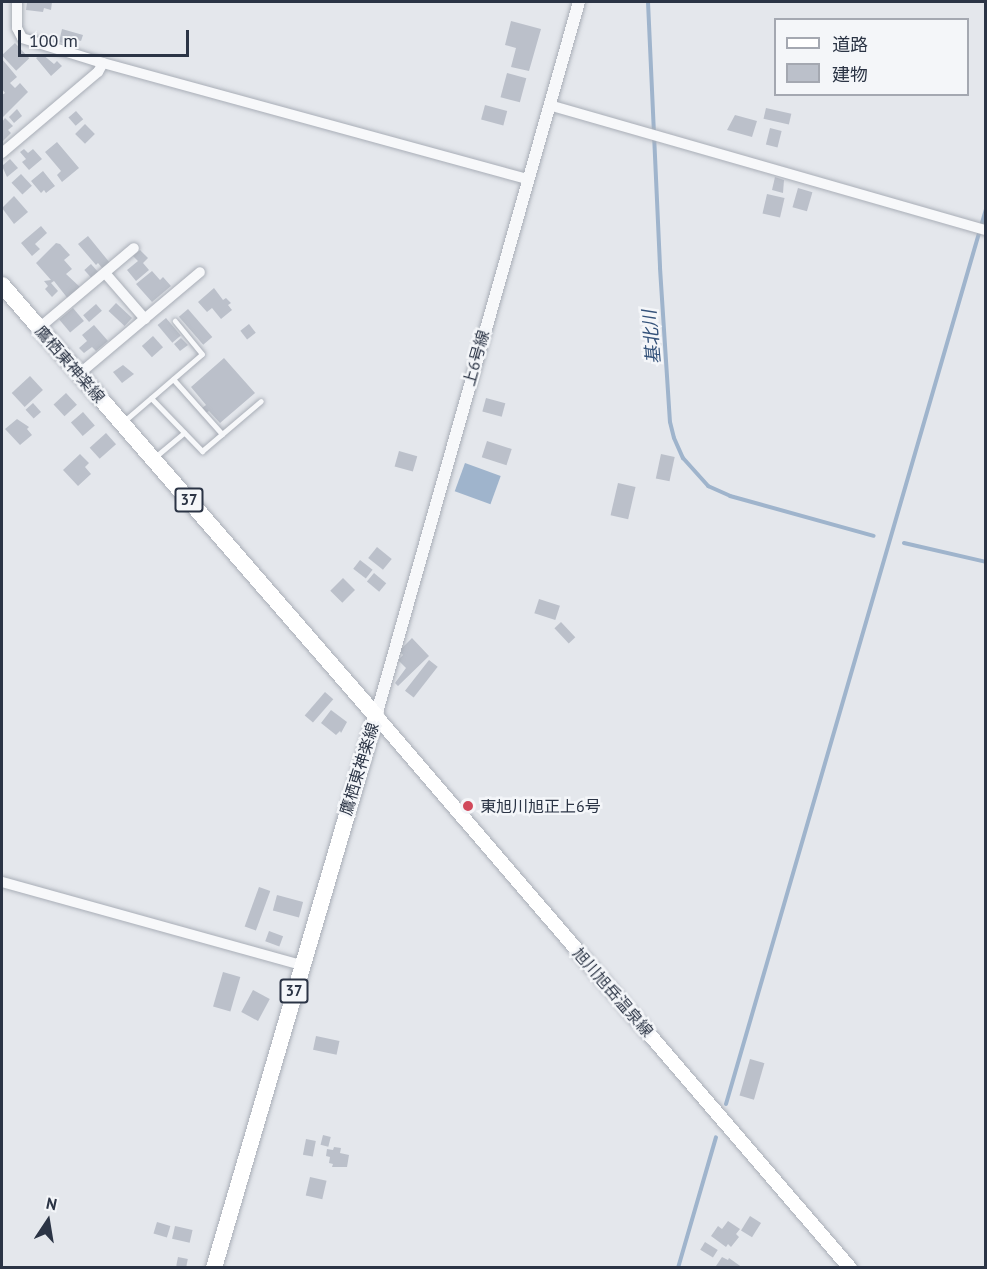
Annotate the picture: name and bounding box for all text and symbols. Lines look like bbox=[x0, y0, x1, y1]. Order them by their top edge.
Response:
scale bar bbox=[21, 18, 192, 56]
legend bbox=[774, 18, 969, 96]
text: 100 m bbox=[29, 29, 78, 52]
text: 道路 bbox=[832, 33, 868, 56]
text: 建物 bbox=[832, 63, 868, 86]
water label: 基北川 bbox=[639, 309, 665, 365]
street label: 鷹栖東神楽線 bbox=[31, 321, 109, 407]
street label: 上6号線 bbox=[459, 328, 493, 388]
road number: 37 bbox=[174, 488, 204, 512]
street label: 鷹栖東神楽線 bbox=[336, 720, 382, 818]
place label: 東旭川旭正上6号 bbox=[480, 796, 601, 816]
marker: 東旭川旭正上6号 bbox=[461, 799, 475, 813]
street label: 旭川旭岳温泉線 bbox=[569, 943, 657, 1041]
road number: 37 bbox=[279, 979, 309, 1003]
north arrow bbox=[18, 1191, 78, 1251]
text: N bbox=[45, 1193, 59, 1214]

